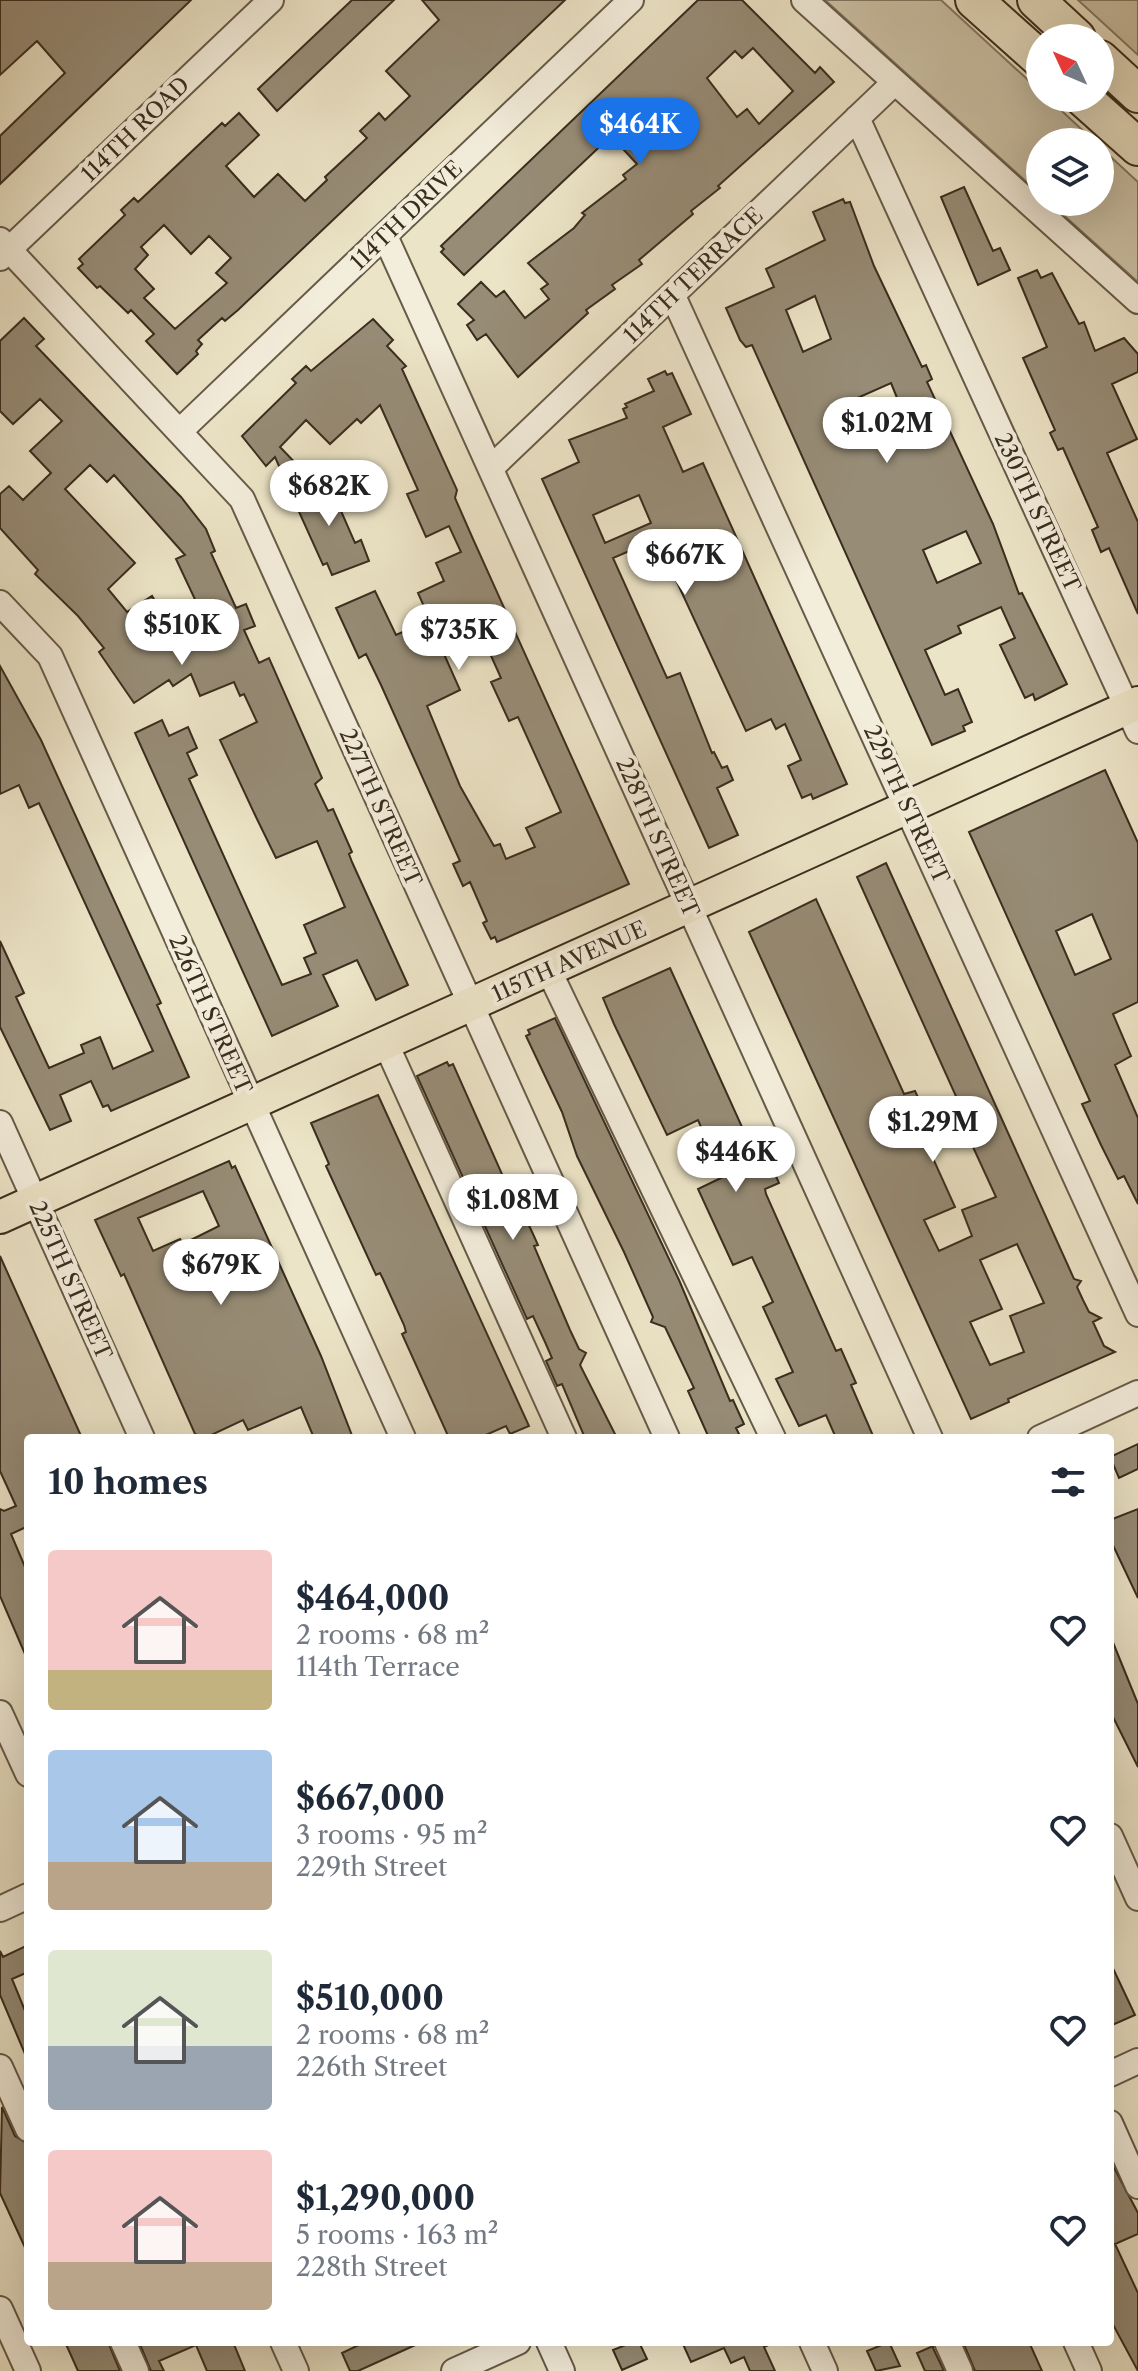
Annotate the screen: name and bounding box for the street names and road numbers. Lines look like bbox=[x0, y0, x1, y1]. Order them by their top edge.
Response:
street label: 114TH ROAD bbox=[76, 71, 195, 188]
street label: 114TH DRIVE bbox=[345, 155, 468, 276]
street label: 114TH TERRACE bbox=[618, 202, 769, 349]
street label: 230TH STREET bbox=[989, 428, 1086, 597]
street label: 229TH STREET bbox=[858, 721, 955, 888]
street label: 227TH STREET bbox=[334, 724, 428, 891]
street label: 228TH STREET bbox=[610, 753, 705, 922]
street label: 115TH AVENUE bbox=[488, 915, 651, 1008]
street label: 226TH STREET bbox=[163, 930, 258, 1098]
street label: 225TH STREET bbox=[23, 1197, 118, 1364]

